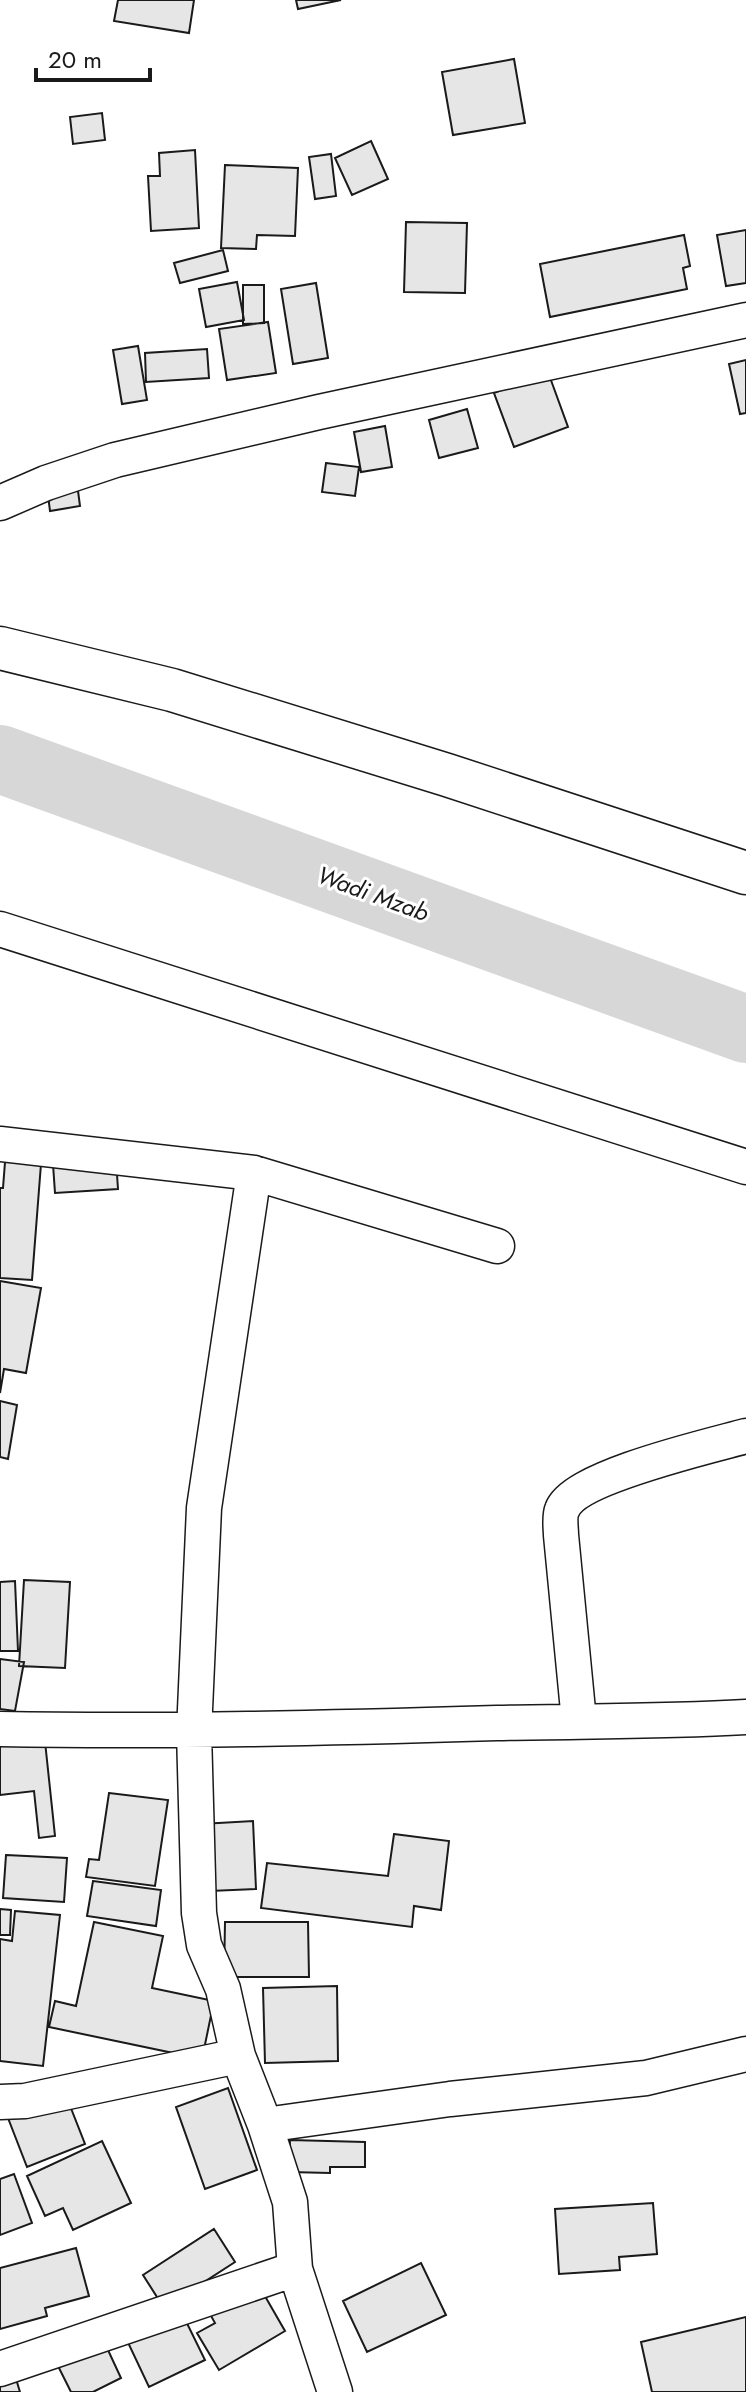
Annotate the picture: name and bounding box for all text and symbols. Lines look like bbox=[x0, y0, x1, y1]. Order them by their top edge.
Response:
scale bar bbox=[36, 32, 150, 82]
text: 20 m bbox=[48, 42, 102, 77]
water label: Wadi Mzab bbox=[312, 857, 434, 930]

